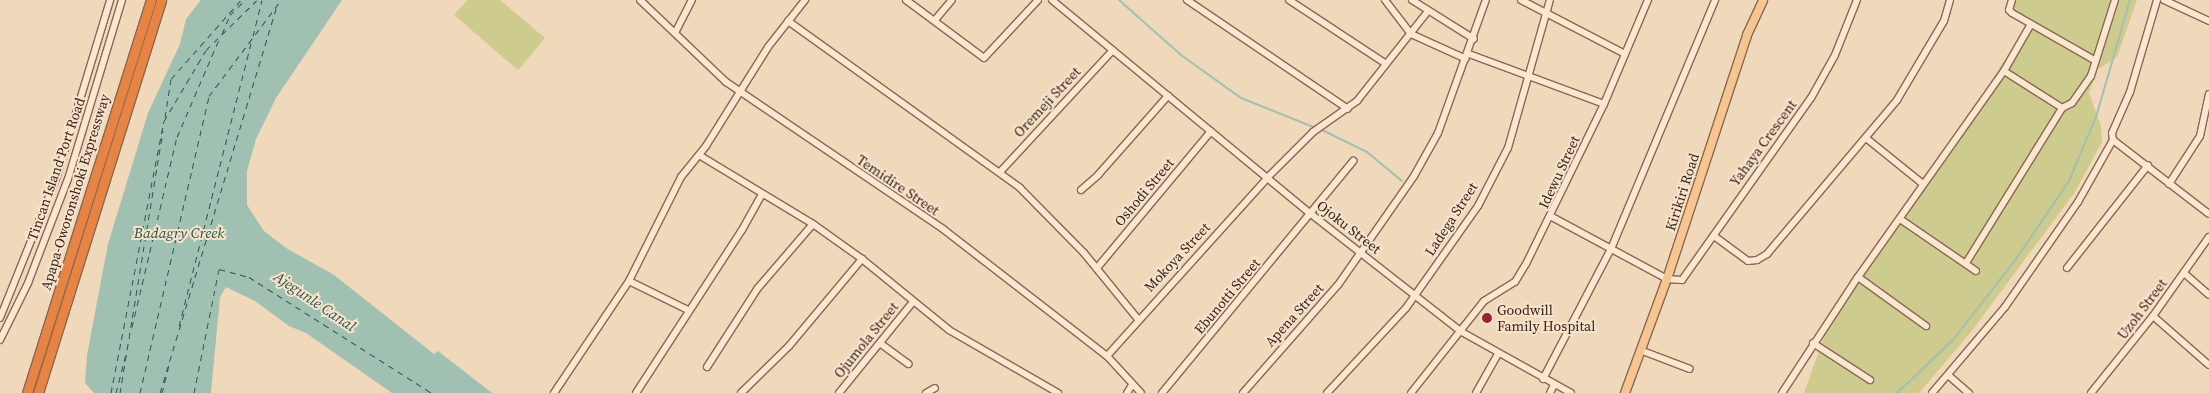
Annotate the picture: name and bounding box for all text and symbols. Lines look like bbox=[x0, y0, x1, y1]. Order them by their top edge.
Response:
street label: Oremeji Street bbox=[1010, 63, 1084, 141]
street label: Apapa-Oworonshoki Expressway bbox=[37, 92, 113, 292]
street label: Tincan Island Port Road bbox=[24, 95, 88, 243]
street label: Yahaya Crescent bbox=[1726, 97, 1800, 189]
street label: Idewu Street bbox=[1535, 133, 1583, 211]
street label: Temidire Street bbox=[854, 151, 942, 219]
street label: Kirikiri Road bbox=[1662, 151, 1702, 233]
street label: Oshodi Street bbox=[1111, 155, 1177, 229]
street label: Ladega Street bbox=[1421, 179, 1481, 259]
street label: Ojoku Street bbox=[1314, 197, 1384, 257]
street label: Mokoya Street bbox=[1141, 219, 1213, 295]
water label: Badagry Creek bbox=[134, 224, 224, 242]
street label: Ebunotti Street bbox=[1191, 255, 1263, 337]
water label: Ajegunle Canal bbox=[271, 267, 359, 335]
street label: Uzoh Street bbox=[2114, 275, 2170, 343]
street label: Apena Street bbox=[1261, 280, 1327, 350]
street label: Ojumola Street bbox=[830, 299, 902, 381]
place label: Goodwill Family Hospital bbox=[1497, 302, 1595, 334]
marker: Goodwill Family Hospital bbox=[1481, 312, 1493, 324]

